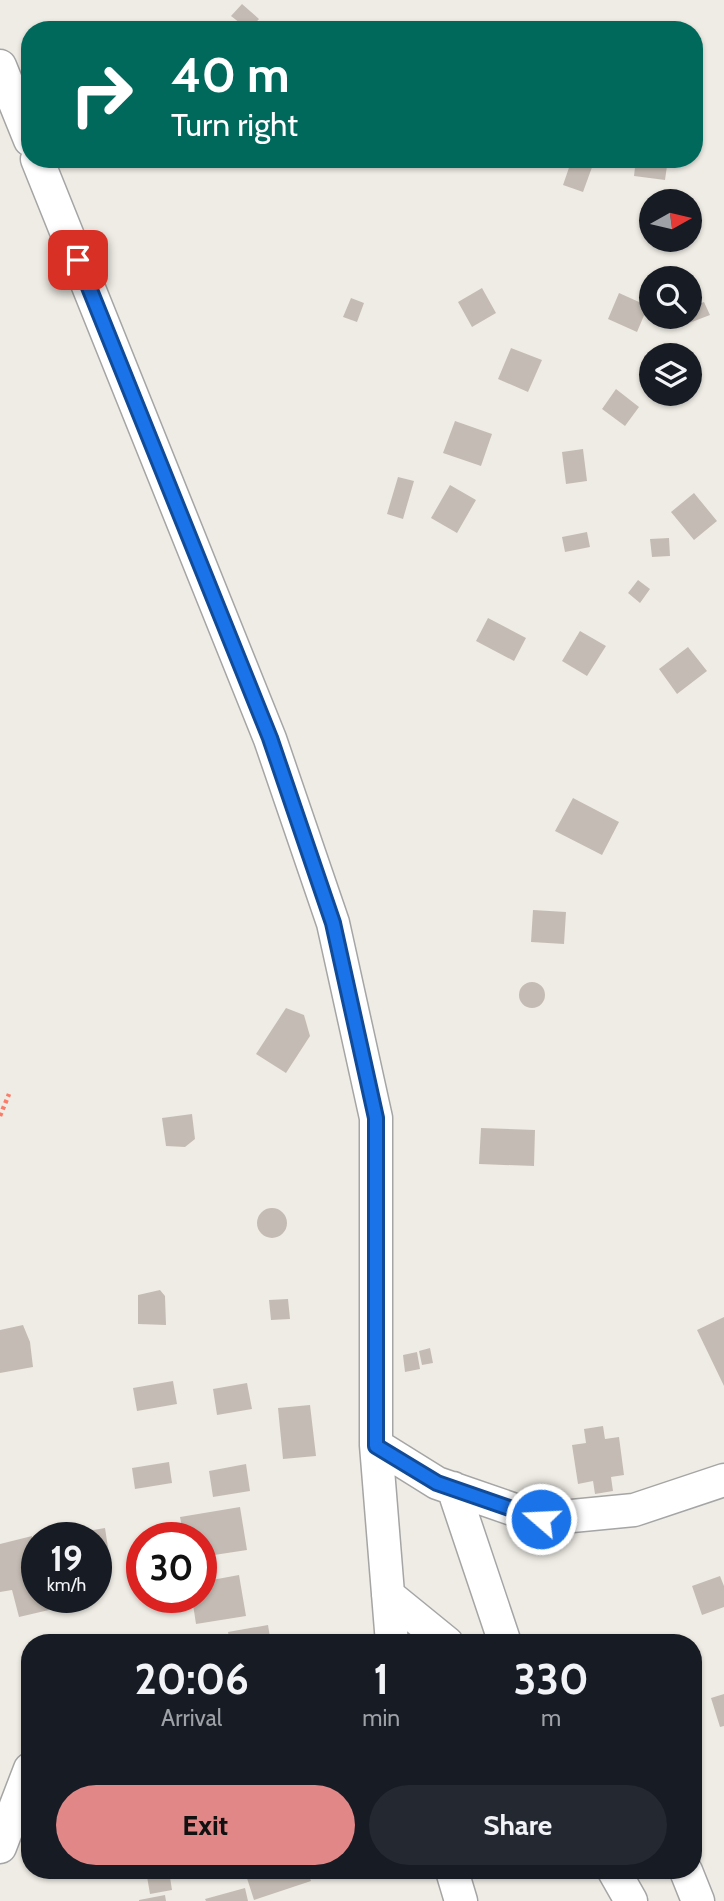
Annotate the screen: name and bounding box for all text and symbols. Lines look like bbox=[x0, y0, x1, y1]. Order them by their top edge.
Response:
text: 40 m bbox=[171, 45, 290, 104]
icon: right bbox=[56, 49, 147, 140]
text: Turn right bbox=[171, 105, 298, 144]
north arrow bbox=[639, 189, 702, 252]
map controls bbox=[639, 189, 702, 406]
pin bbox=[48, 230, 108, 290]
icon: arrive bbox=[59, 241, 97, 279]
button: search bbox=[639, 266, 702, 329]
button: layers bbox=[639, 343, 702, 406]
position arrow bbox=[504, 1482, 578, 1556]
speed limit sign: 30 bbox=[126, 1522, 217, 1613]
text: 19 bbox=[50, 1537, 83, 1580]
text: km/h bbox=[47, 1574, 86, 1596]
text: 20:06 bbox=[134, 1653, 249, 1705]
text: 1 bbox=[374, 1653, 389, 1705]
text: 330 bbox=[514, 1653, 589, 1705]
text: Arrival bbox=[161, 1704, 222, 1732]
text: min bbox=[362, 1704, 400, 1732]
text: m bbox=[541, 1704, 561, 1732]
button: Exit bbox=[56, 1785, 355, 1865]
button: Share bbox=[369, 1785, 667, 1865]

